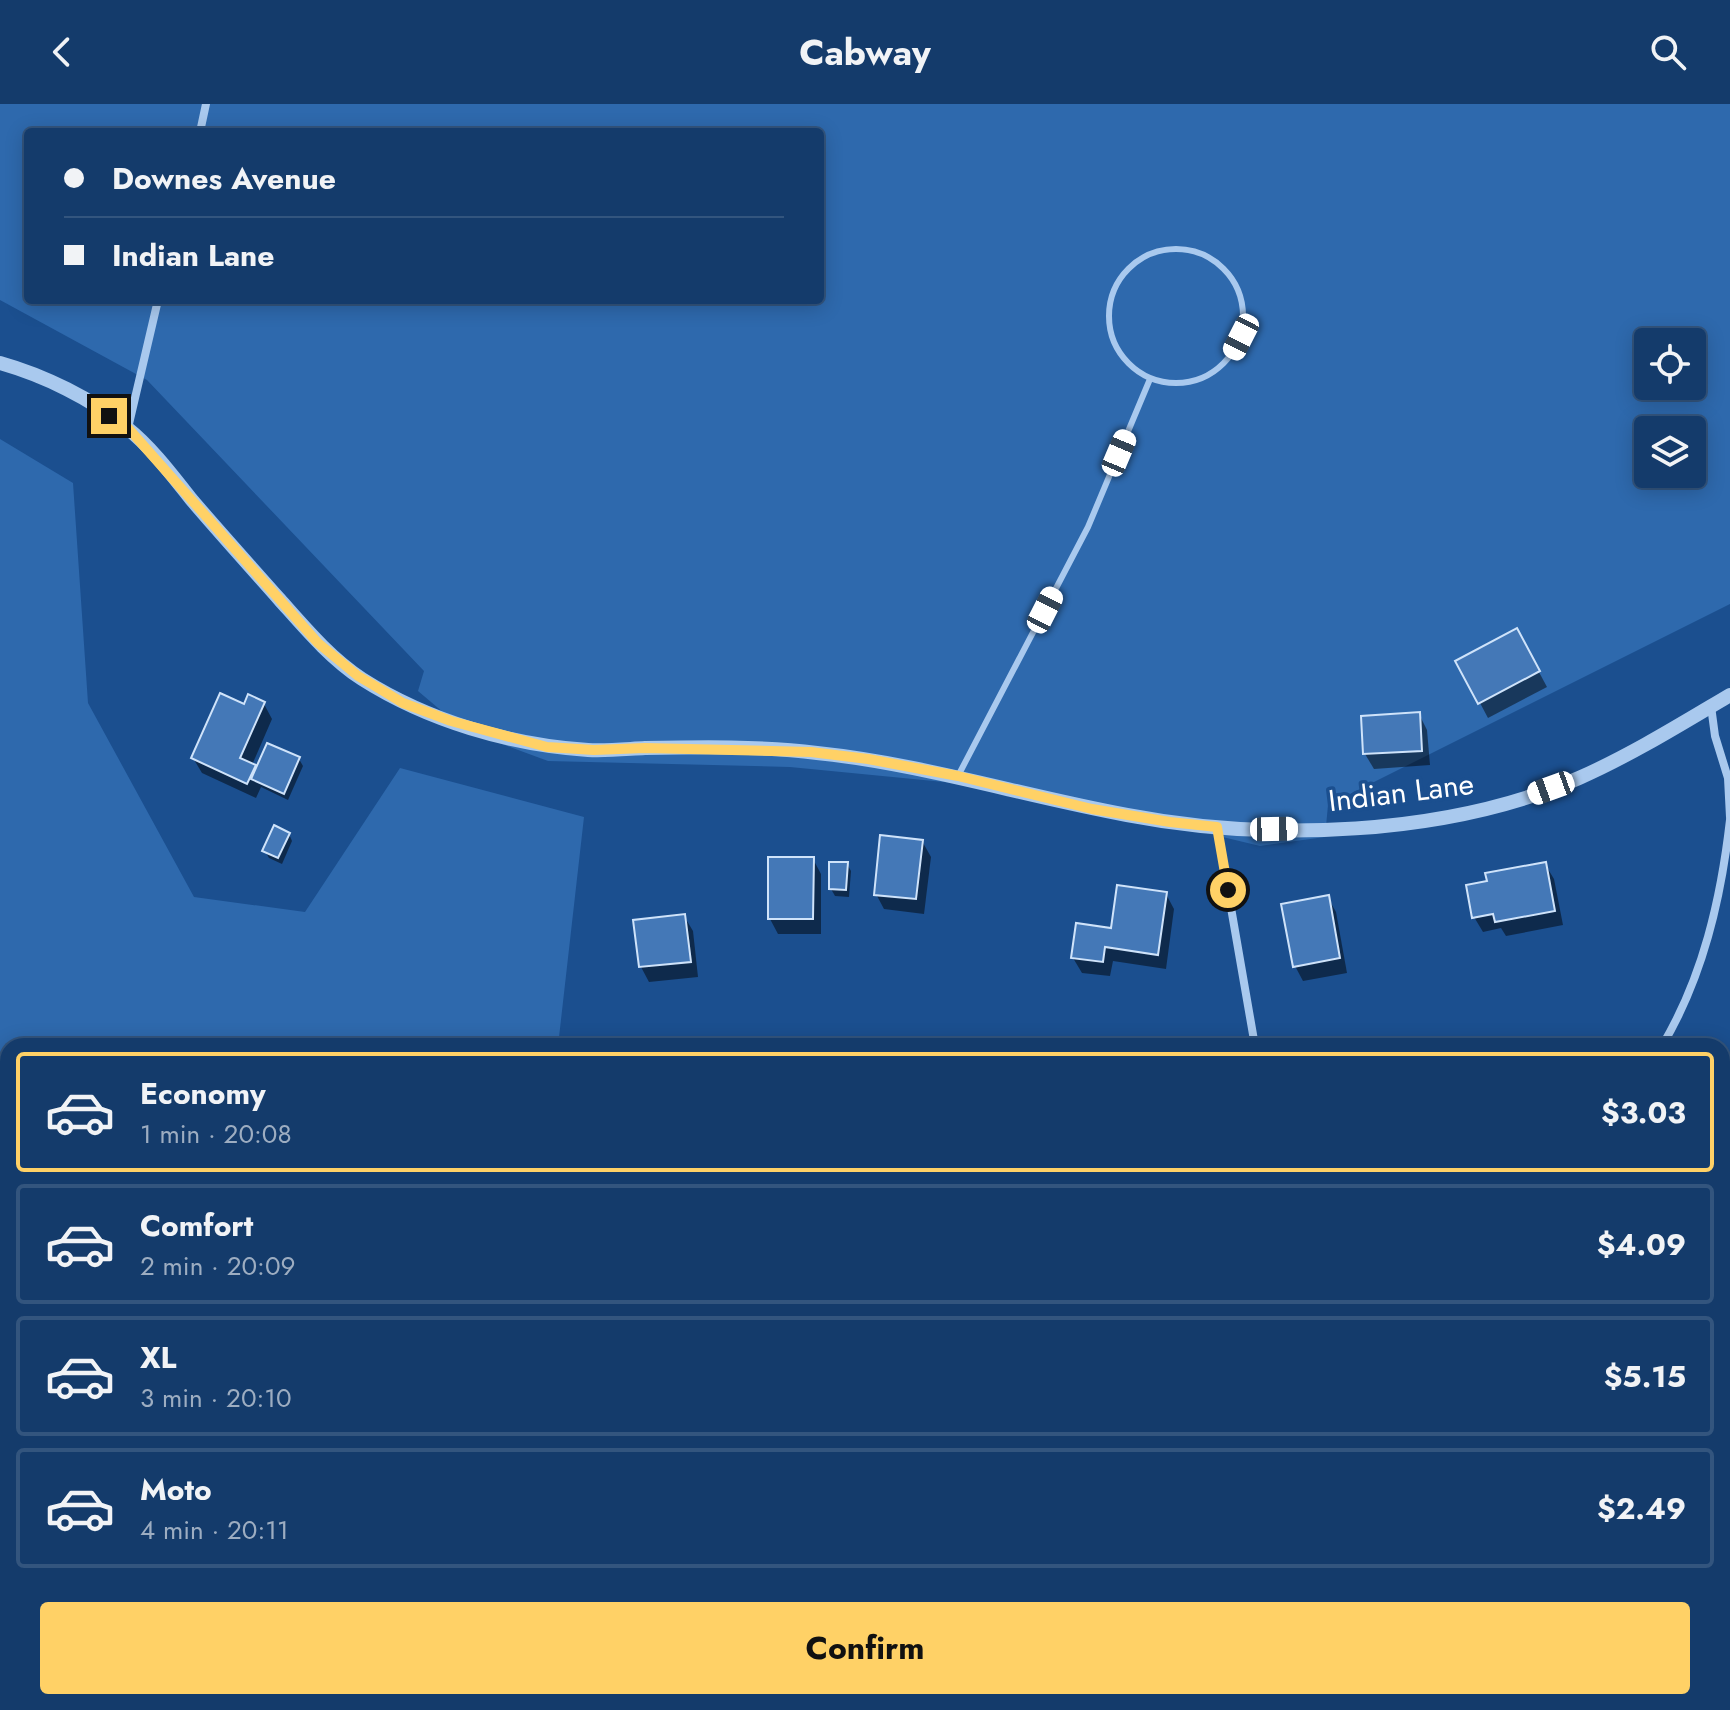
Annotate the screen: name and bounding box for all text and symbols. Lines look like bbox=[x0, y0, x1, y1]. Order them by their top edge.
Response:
text: Cabway bbox=[799, 26, 931, 78]
icon: back bbox=[40, 30, 84, 74]
icon: search bbox=[1646, 30, 1690, 74]
text: Downes Avenue bbox=[112, 157, 336, 200]
text: Indian Lane bbox=[112, 234, 275, 277]
car bbox=[1219, 310, 1263, 364]
map controls bbox=[1634, 328, 1706, 488]
button: locate bbox=[1634, 328, 1706, 400]
route end bbox=[91, 398, 127, 434]
button: layers bbox=[1634, 416, 1706, 488]
car bbox=[1099, 426, 1139, 480]
car bbox=[1023, 583, 1067, 637]
street label: Indian Lane bbox=[1326, 762, 1476, 822]
car bbox=[1524, 769, 1578, 807]
car bbox=[1250, 817, 1298, 841]
route start bbox=[1210, 872, 1246, 908]
text: Economy bbox=[140, 1072, 266, 1115]
icon: car bbox=[44, 1076, 116, 1148]
text: $3.03 bbox=[1601, 1091, 1686, 1134]
text: 1 min · 20:08 bbox=[140, 1115, 292, 1153]
text: Comfort bbox=[140, 1204, 253, 1247]
icon: car bbox=[44, 1208, 116, 1280]
text: $4.09 bbox=[1597, 1223, 1686, 1266]
text: 2 min · 20:09 bbox=[140, 1247, 295, 1285]
text: XL bbox=[140, 1336, 176, 1379]
icon: car bbox=[44, 1340, 116, 1412]
text: $5.15 bbox=[1604, 1355, 1686, 1398]
text: 3 min · 20:10 bbox=[140, 1379, 292, 1417]
text: Moto bbox=[140, 1468, 212, 1511]
icon: car bbox=[44, 1472, 116, 1544]
text: $2.49 bbox=[1597, 1487, 1686, 1530]
text: 4 min · 20:11 bbox=[140, 1511, 289, 1549]
button: Confirm bbox=[40, 1602, 1690, 1694]

